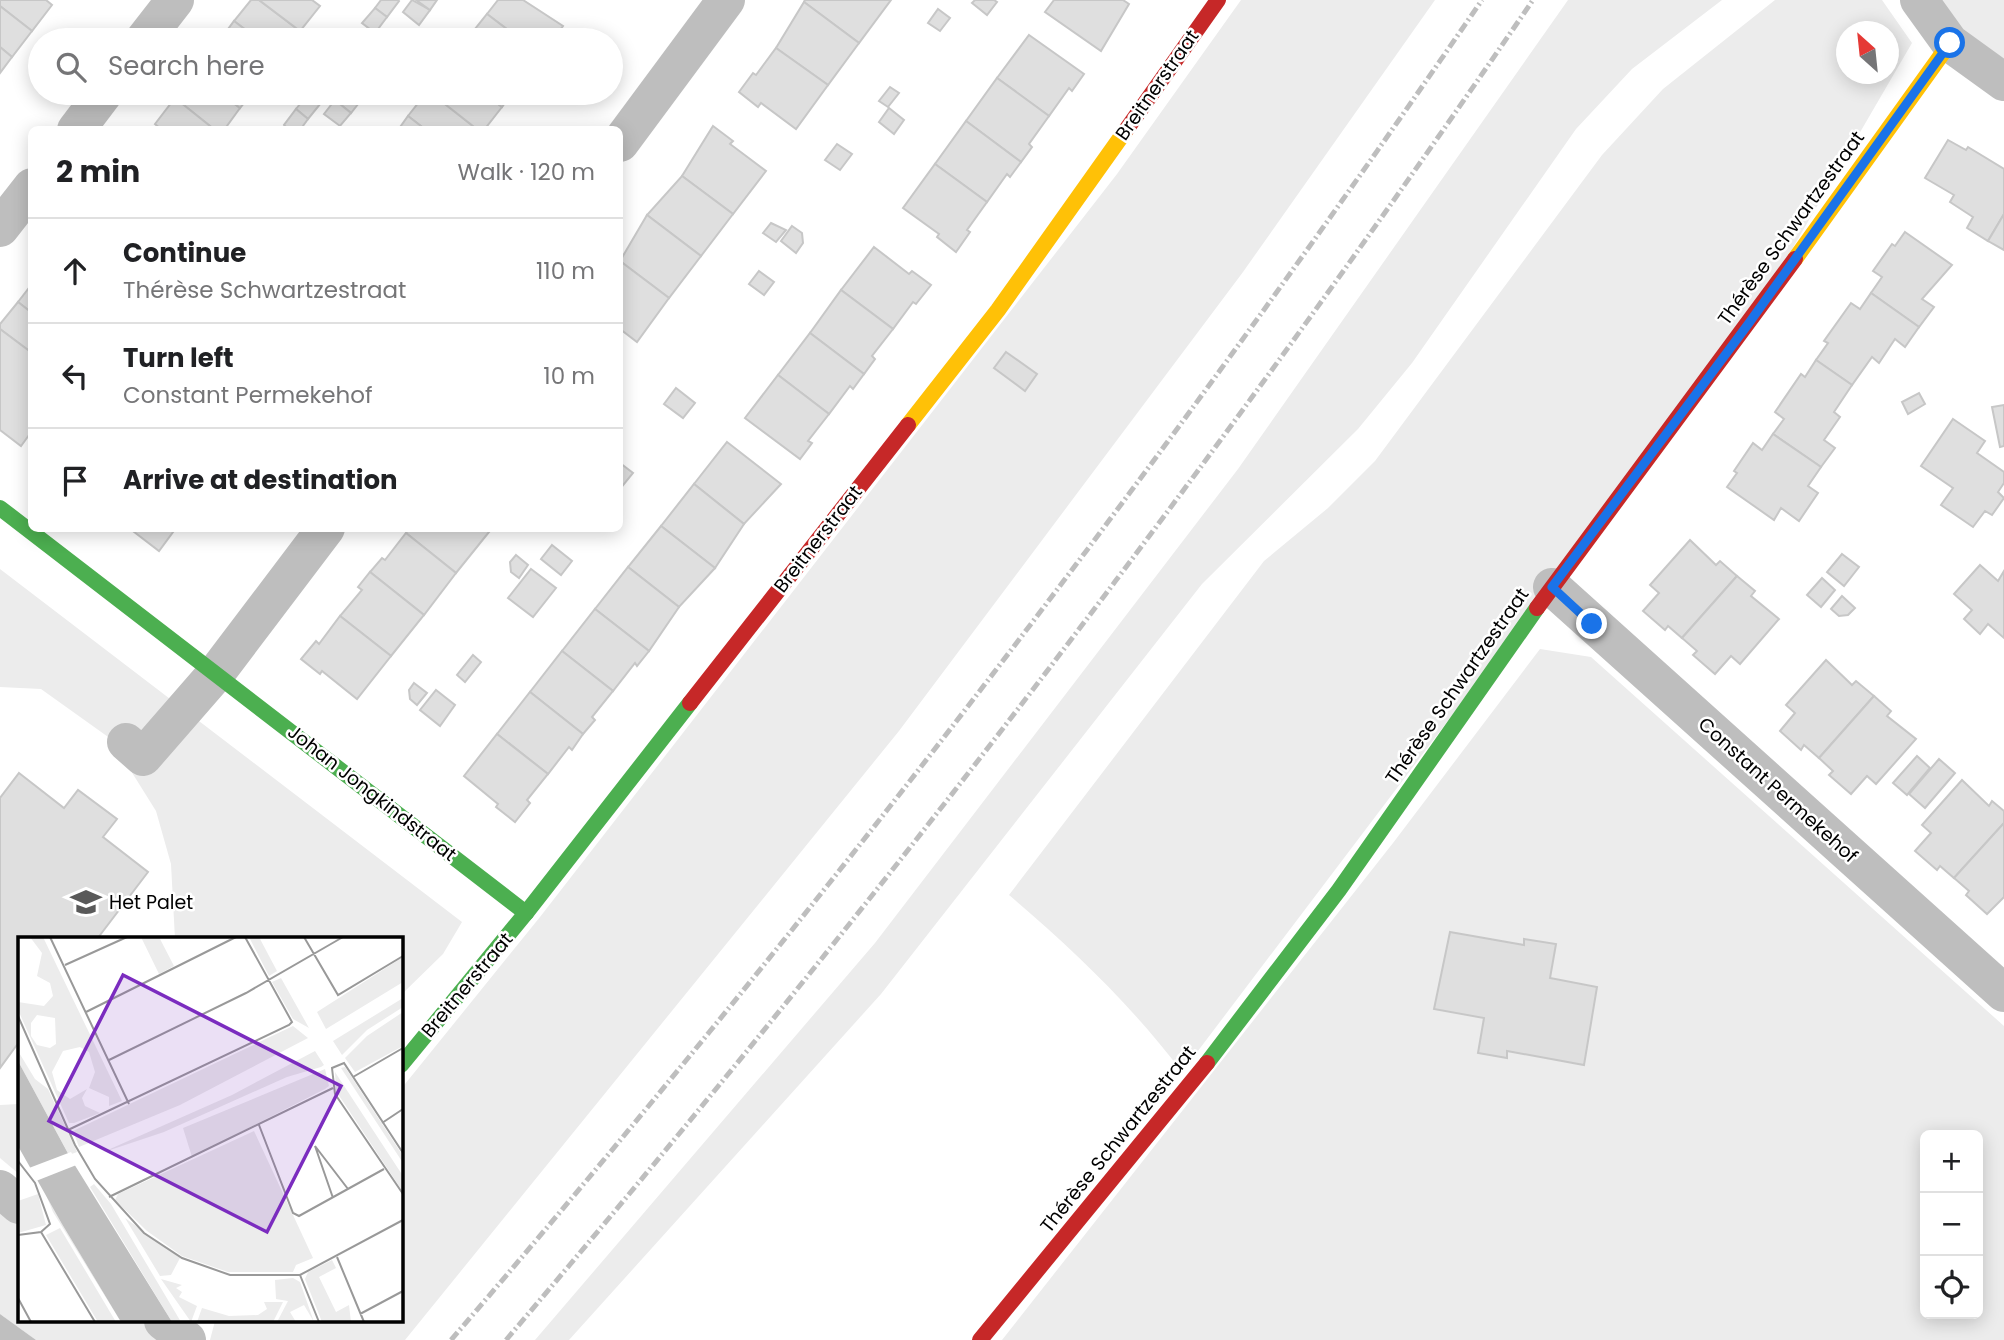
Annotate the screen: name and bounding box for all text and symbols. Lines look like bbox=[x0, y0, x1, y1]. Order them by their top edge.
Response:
north arrow bbox=[1836, 21, 1899, 84]
street label: Breitnerstraat bbox=[1109, 24, 1205, 146]
route start bbox=[1934, 27, 1965, 58]
search box bbox=[28, 28, 623, 105]
icon: search bbox=[52, 48, 90, 86]
text: Search here bbox=[108, 48, 265, 84]
street label: Thérèse Schwartzestraat bbox=[1711, 125, 1871, 331]
text: 2 min bbox=[56, 150, 140, 193]
text: Walk · 120 m bbox=[457, 156, 595, 188]
text: Continue bbox=[123, 235, 246, 271]
icon: ahead bbox=[56, 252, 94, 290]
text: 110 m bbox=[536, 255, 595, 287]
text: Thérèse Schwartzestraat bbox=[123, 274, 406, 306]
text: Turn left bbox=[123, 340, 234, 376]
icon: left bbox=[56, 357, 94, 395]
text: 10 m bbox=[543, 360, 595, 392]
text: Constant Permekehof bbox=[123, 379, 373, 411]
icon: arrive bbox=[56, 462, 94, 500]
text: Arrive at destination bbox=[123, 462, 398, 498]
street label: Breitnerstraat bbox=[767, 480, 869, 598]
street label: Thérèse Schwartzestraat bbox=[1379, 582, 1535, 790]
route end bbox=[1576, 608, 1607, 639]
street label: Constant Permekehof bbox=[1692, 711, 1864, 869]
street label: Johan Jongkindstraat bbox=[282, 718, 462, 868]
school or university icon: Het Palet bbox=[69, 885, 103, 919]
place label: Het Palet bbox=[109, 889, 193, 916]
street label: Breitnerstraat bbox=[415, 927, 519, 1043]
inset map bbox=[18, 937, 402, 1322]
street label: Thérèse Schwartzestraat bbox=[1034, 1039, 1202, 1238]
map controls bbox=[1920, 1130, 1983, 1319]
button: + bbox=[1920, 1130, 1983, 1193]
button: − bbox=[1920, 1193, 1983, 1256]
button: locate bbox=[1920, 1256, 1983, 1319]

